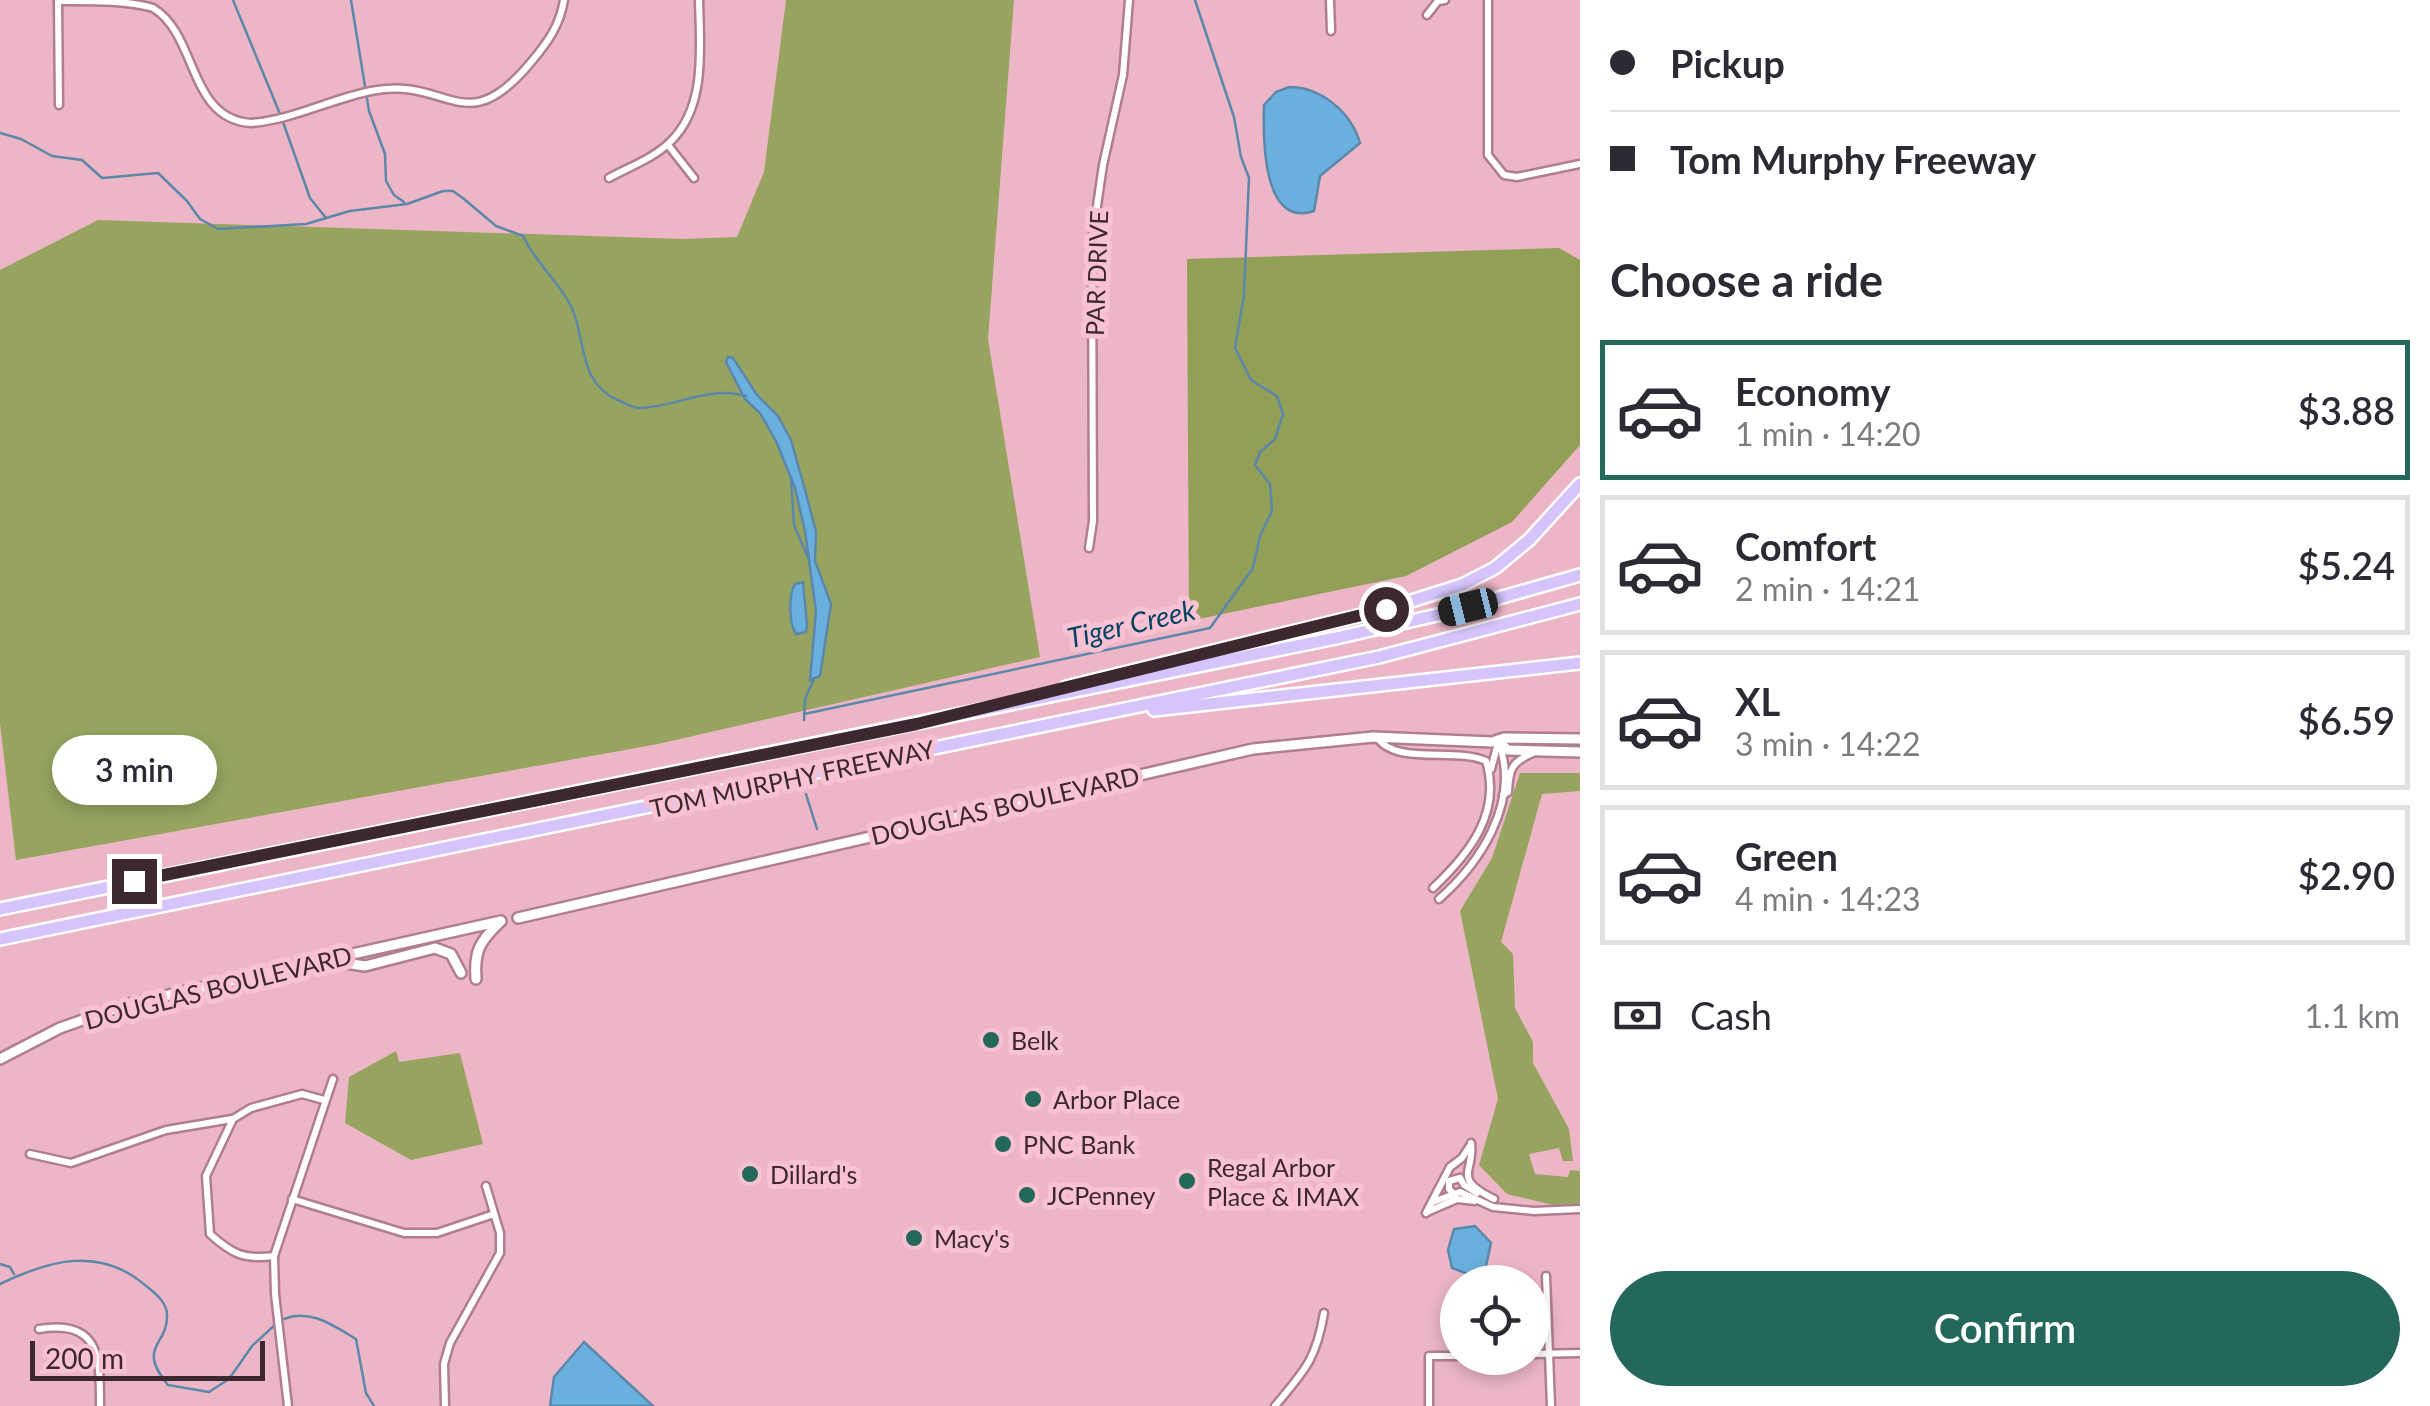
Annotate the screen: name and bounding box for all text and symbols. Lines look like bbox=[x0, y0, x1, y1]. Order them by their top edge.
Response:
text: Pickup bbox=[1670, 40, 1785, 86]
text: Tom Murphy Freeway bbox=[1670, 136, 2036, 182]
street label: PAR DRIVE bbox=[1079, 210, 1113, 336]
text: Choose a ride bbox=[1610, 253, 1883, 307]
icon: car bbox=[1615, 365, 1705, 455]
text: Economy bbox=[1735, 368, 1890, 414]
text: $3.88 bbox=[2298, 387, 2395, 433]
text: 1 min · 14:20 bbox=[1735, 414, 1921, 453]
icon: car bbox=[1615, 520, 1705, 610]
text: Comfort bbox=[1735, 523, 1876, 569]
text: $5.24 bbox=[2298, 542, 2395, 588]
text: 2 min · 14:21 bbox=[1735, 569, 1921, 608]
car bbox=[1435, 585, 1501, 629]
route start bbox=[1364, 587, 1409, 632]
water label: Tiger Creek bbox=[1064, 592, 1199, 654]
icon: car bbox=[1615, 675, 1705, 765]
text: XL bbox=[1735, 678, 1780, 724]
text: $6.59 bbox=[2298, 697, 2395, 743]
text: 3 min · 14:22 bbox=[1735, 724, 1921, 763]
street label: TOM MURPHY FREEWAY bbox=[647, 733, 937, 823]
callout: 3 min bbox=[52, 736, 216, 806]
text: 3 min bbox=[95, 750, 174, 789]
street label: DOUGLAS BOULEVARD bbox=[868, 760, 1142, 850]
icon: car bbox=[1615, 830, 1705, 920]
text: Green bbox=[1735, 833, 1838, 879]
text: $2.90 bbox=[2298, 852, 2395, 898]
route end bbox=[112, 859, 157, 904]
text: 4 min · 14:23 bbox=[1735, 879, 1921, 918]
street label: DOUGLAS BOULEVARD bbox=[81, 939, 355, 1035]
icon: cash bbox=[1610, 988, 1665, 1043]
text: Cash bbox=[1690, 992, 1772, 1038]
text: 1.1 km bbox=[2305, 996, 2400, 1035]
place label: Belk bbox=[1011, 1025, 1059, 1055]
marker: Belk bbox=[980, 1029, 1002, 1051]
place label: Arbor Place bbox=[1053, 1084, 1180, 1114]
marker: Arbor Place bbox=[1022, 1088, 1044, 1110]
place label: PNC Bank bbox=[1023, 1129, 1136, 1159]
marker: PNC Bank bbox=[992, 1133, 1014, 1155]
place label: Regal Arbor Place & IMAX bbox=[1207, 1152, 1359, 1211]
place label: Dillard's bbox=[770, 1159, 857, 1189]
marker: Dillard's bbox=[739, 1163, 761, 1185]
marker: Regal Arbor Place & IMAX bbox=[1176, 1170, 1198, 1192]
place label: JCPenney bbox=[1047, 1180, 1156, 1210]
marker: JCPenney bbox=[1016, 1184, 1038, 1206]
place label: Macy's bbox=[934, 1223, 1010, 1253]
marker: Macy's bbox=[903, 1227, 925, 1249]
map controls bbox=[1440, 1265, 1550, 1375]
button: locate bbox=[1440, 1265, 1550, 1375]
button: Confirm bbox=[1610, 1271, 2400, 1386]
scale bar bbox=[30, 1336, 265, 1380]
text: 200 m bbox=[45, 1341, 124, 1375]

